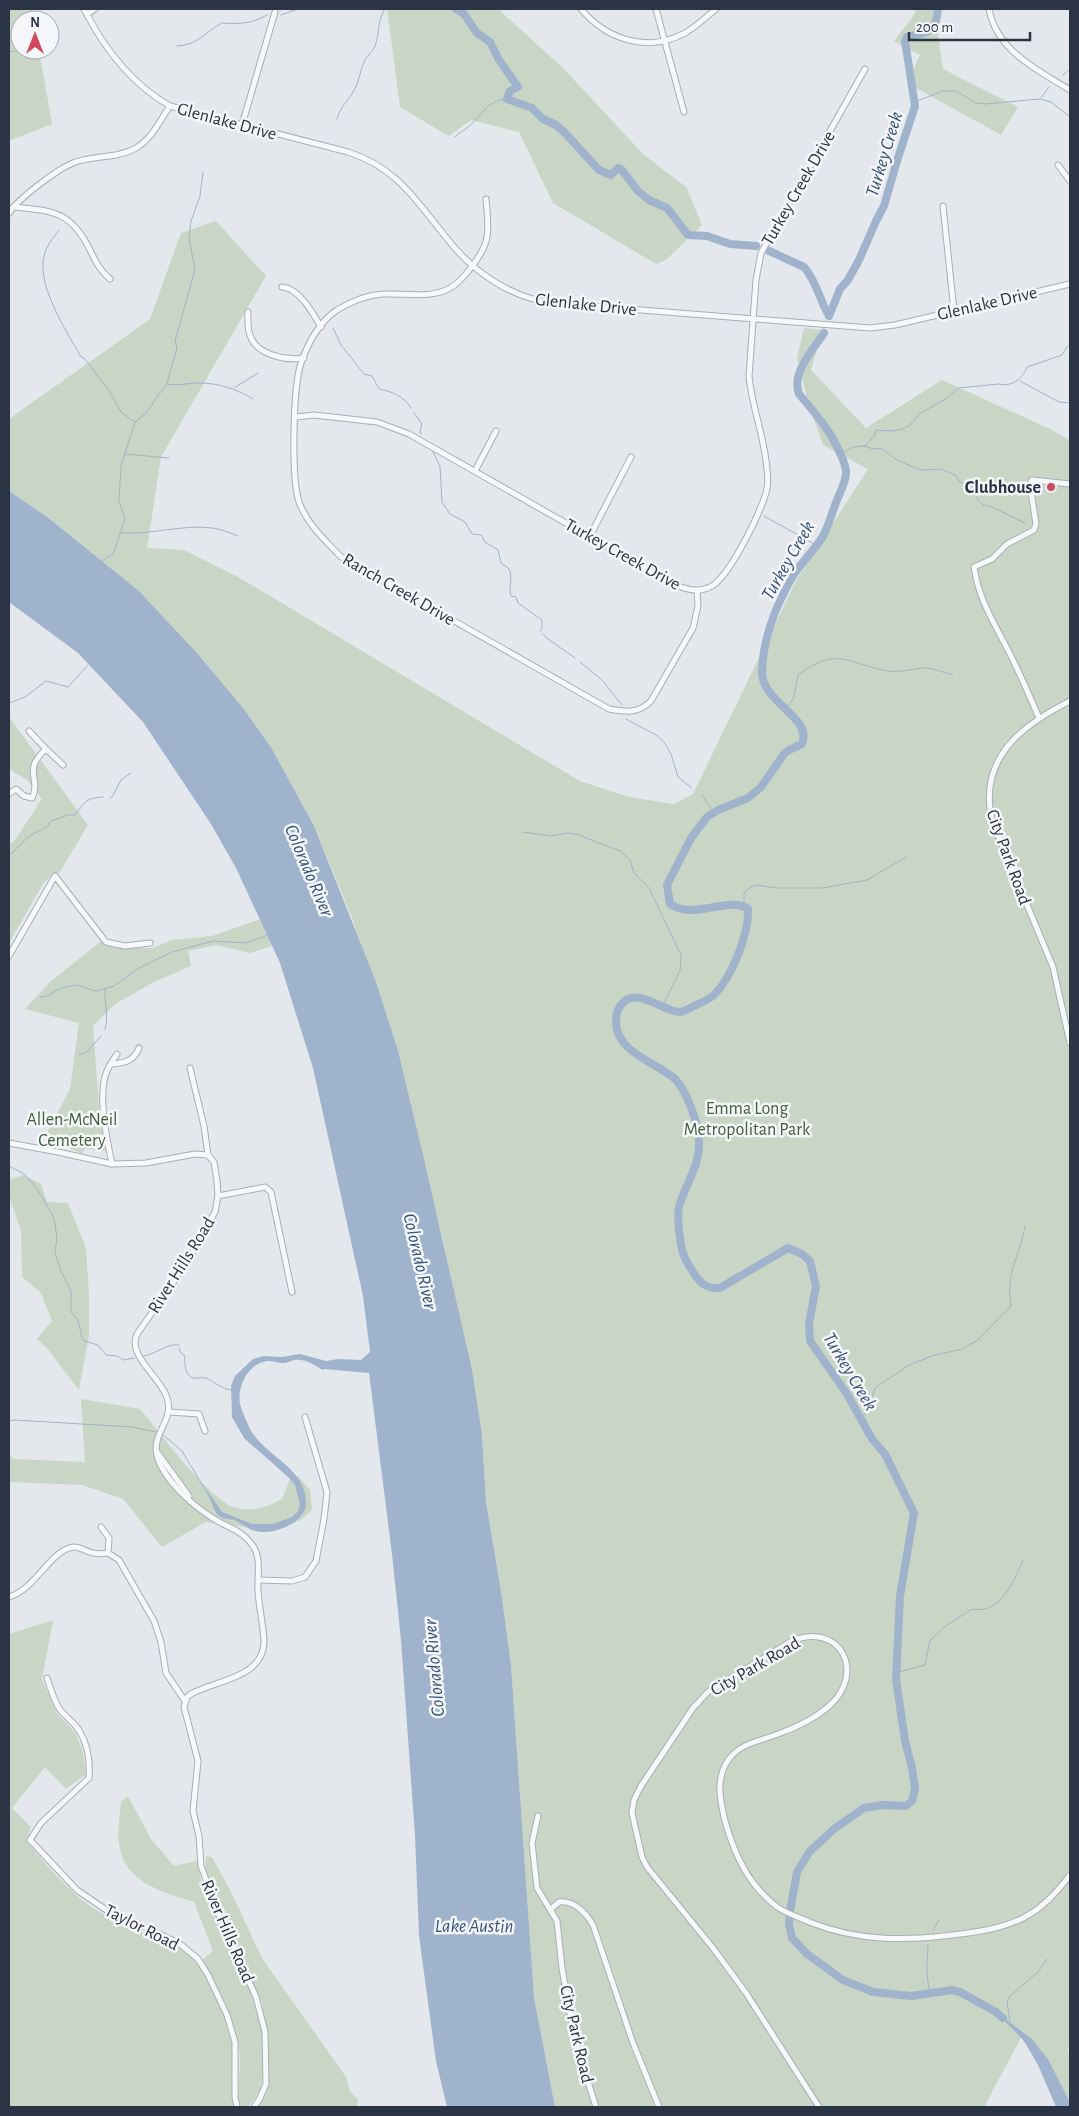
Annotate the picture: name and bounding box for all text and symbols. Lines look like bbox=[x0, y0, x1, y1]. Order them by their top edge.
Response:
north arrow bbox=[10, 10, 60, 60]
scale bar bbox=[909, 10, 1030, 42]
text: N bbox=[30, 16, 40, 30]
text: 200 m bbox=[916, 20, 953, 35]
street label: Glenlake Drive bbox=[175, 100, 278, 144]
water label: Turkey Creek bbox=[863, 110, 906, 199]
street label: Turkey Creek Drive bbox=[759, 128, 839, 249]
street label: Glenlake Drive bbox=[935, 284, 1039, 324]
street label: Glenlake Drive bbox=[534, 291, 638, 319]
place label: Clubhouse bbox=[965, 479, 1041, 497]
marker: Clubhouse bbox=[1045, 481, 1057, 493]
street label: Turkey Creek Drive bbox=[562, 516, 683, 594]
water label: Turkey Creek bbox=[758, 518, 819, 603]
street label: Ranch Creek Drive bbox=[339, 550, 458, 629]
street label: City Park Road bbox=[983, 807, 1034, 907]
water label: Colorado River bbox=[281, 822, 337, 920]
park label: Emma Long Metropolitan Park bbox=[684, 1100, 811, 1139]
park label: Allen-McNeil Cemetery bbox=[26, 1111, 118, 1150]
water label: Colorado River bbox=[399, 1212, 440, 1312]
street label: River Hills Road bbox=[145, 1214, 219, 1317]
water label: Turkey Creek bbox=[819, 1329, 881, 1414]
water label: Colorado River bbox=[421, 1617, 448, 1717]
street label: City Park Road bbox=[708, 1634, 803, 1700]
street label: River Hills Road bbox=[197, 1877, 257, 1985]
street label: Taylor Road bbox=[101, 1901, 182, 1954]
water label: Lake Austin bbox=[435, 1917, 513, 1936]
street label: City Park Road bbox=[556, 1983, 596, 2085]

